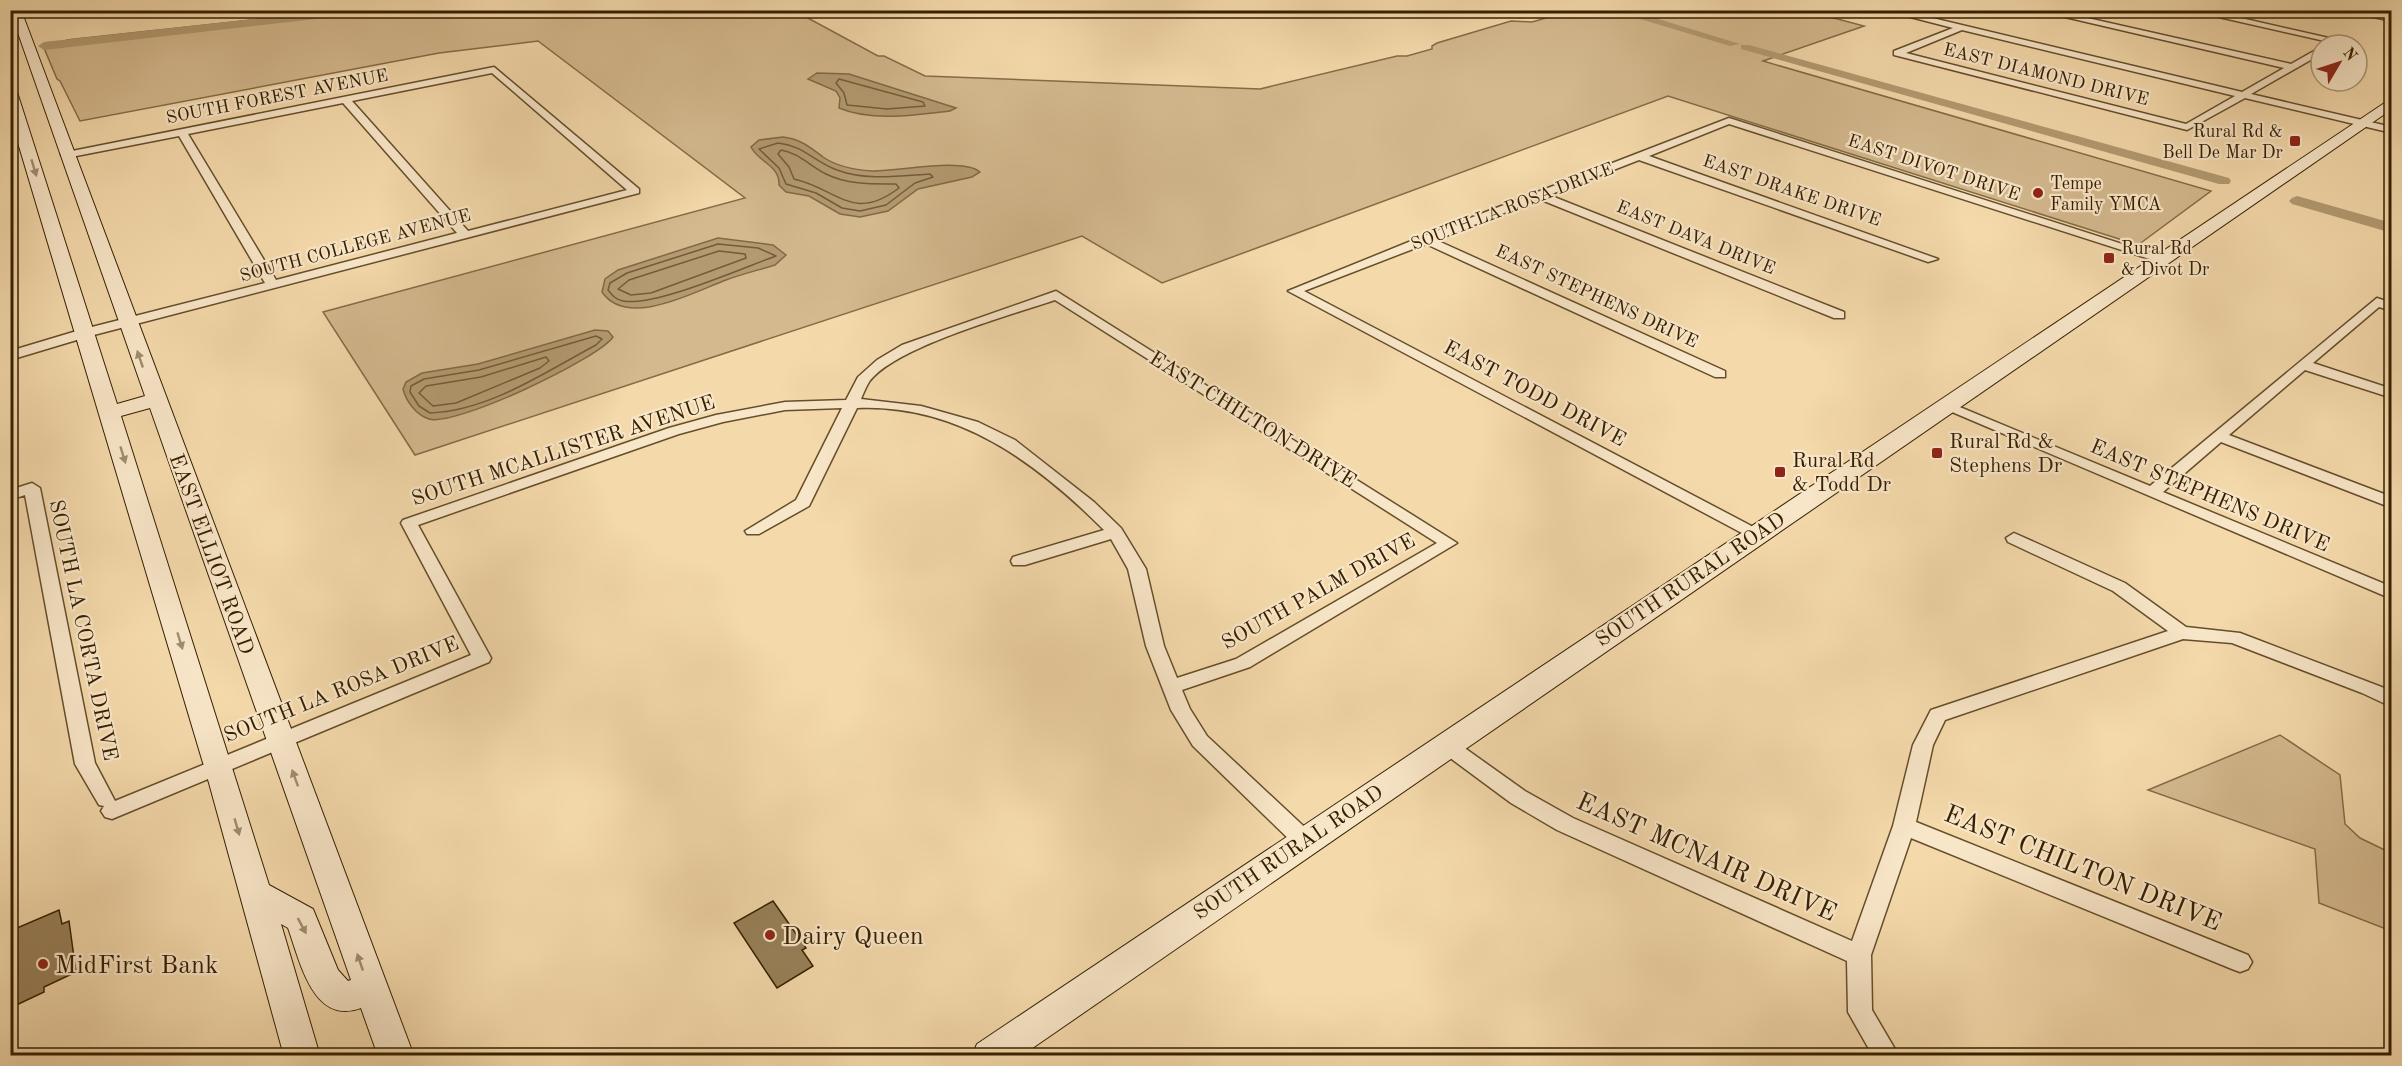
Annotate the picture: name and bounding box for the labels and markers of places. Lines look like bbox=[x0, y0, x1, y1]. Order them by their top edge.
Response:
place label: Rural Rd & Bell De Mar Dr bbox=[2162, 123, 2284, 162]
marker: Rural Rd & Bell De Mar Dr bbox=[2288, 134, 2302, 148]
place label: Tempe Family YMCA bbox=[2050, 175, 2162, 214]
marker: Tempe Family YMCA bbox=[2031, 186, 2045, 200]
place label: Rural Rd & Divot Dr bbox=[2121, 240, 2210, 279]
marker: Rural Rd & Divot Dr bbox=[2102, 251, 2116, 265]
place label: Rural Rd & Stephens Dr bbox=[1949, 432, 2063, 477]
marker: Rural Rd & Stephens Dr bbox=[1930, 446, 1944, 460]
place label: Rural Rd & Todd Dr bbox=[1792, 451, 1892, 496]
marker: Rural Rd & Todd Dr bbox=[1773, 465, 1787, 479]
place label: Dairy Queen bbox=[782, 924, 924, 950]
marker: Dairy Queen bbox=[763, 928, 777, 942]
place label: MidFirst Bank bbox=[55, 953, 219, 979]
marker: MidFirst Bank bbox=[36, 957, 50, 971]

